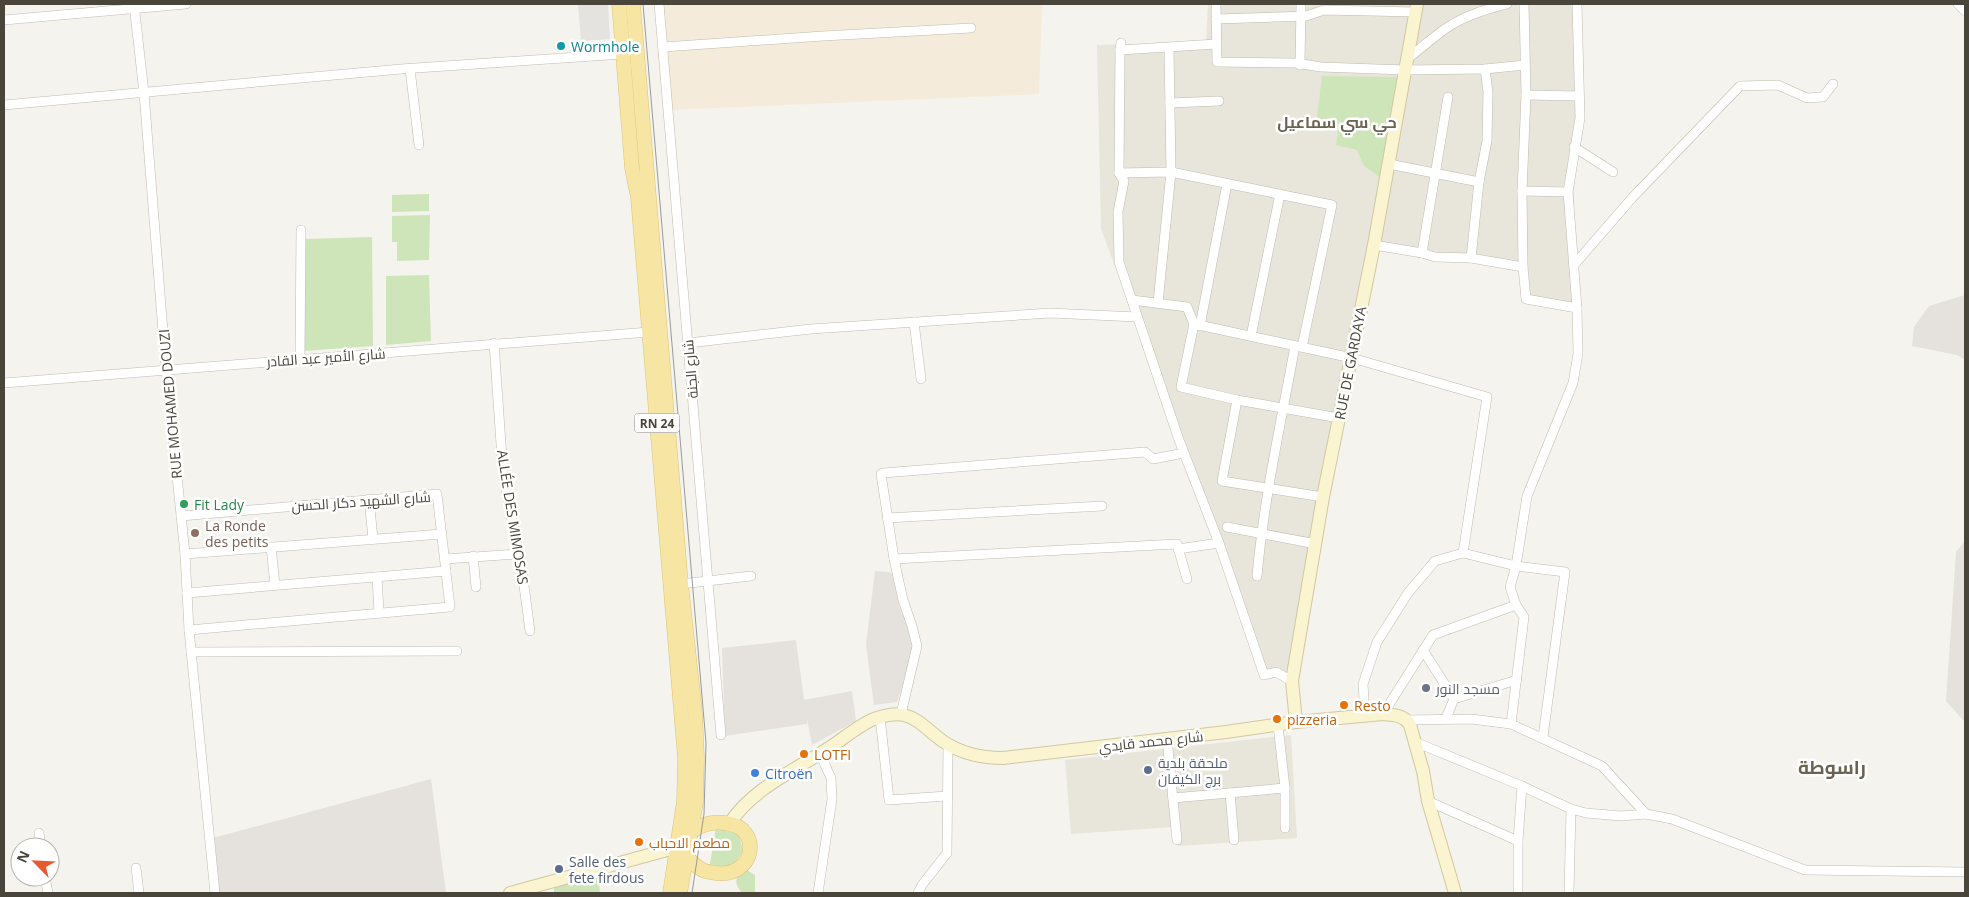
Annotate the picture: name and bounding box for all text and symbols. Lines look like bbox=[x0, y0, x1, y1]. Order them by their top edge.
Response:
place label: Wormhole bbox=[571, 37, 640, 56]
marker: Wormhole bbox=[555, 40, 567, 52]
district label: حي سي سماعيل bbox=[1277, 111, 1397, 135]
street label: RUE DE GARDAYA bbox=[1330, 305, 1370, 421]
street label: RUE MOHAMED DOUZI bbox=[154, 328, 186, 480]
street label: شارع الجنة bbox=[678, 339, 702, 399]
street label: شارع الأمير عبد القادر bbox=[265, 343, 386, 371]
road number: RN 24 bbox=[634, 413, 680, 432]
street label: ALLÉE DES MIMOSAS bbox=[493, 448, 533, 586]
street label: شارع الشهيد دكار الحسن bbox=[291, 487, 431, 515]
place label: Fit Lady bbox=[194, 495, 245, 514]
marker: Fit Lady bbox=[178, 498, 190, 510]
place label: La Ronde des petits bbox=[205, 516, 269, 551]
marker: La Ronde des petits bbox=[189, 527, 201, 539]
place label: مسجد النور bbox=[1435, 679, 1500, 698]
marker: مسجد النور bbox=[1420, 682, 1432, 694]
place label: Resto bbox=[1354, 696, 1391, 715]
marker: Resto bbox=[1338, 699, 1350, 711]
place label: pizzeria bbox=[1287, 710, 1337, 729]
marker: pizzeria bbox=[1271, 713, 1283, 725]
street label: شارع محمد قايدي bbox=[1098, 726, 1205, 759]
place label: LOTFI bbox=[814, 745, 851, 764]
marker: LOTFI bbox=[798, 748, 810, 760]
place label: ملحقة بلدية برج الكيفان bbox=[1158, 753, 1228, 788]
district label: راسوطة bbox=[1798, 754, 1866, 780]
place label: Citroën bbox=[765, 764, 813, 783]
marker: ملحقة بلدية برج الكيفان bbox=[1142, 764, 1154, 776]
marker: Citroën bbox=[749, 767, 761, 779]
place label: مطعم الاحباب bbox=[649, 833, 730, 853]
marker: مطعم الاحباب bbox=[633, 836, 645, 848]
north arrow bbox=[10, 837, 60, 887]
text: N bbox=[12, 847, 34, 866]
place label: Salle des fete firdous bbox=[569, 852, 645, 887]
marker: Salle des fete firdous bbox=[553, 863, 565, 875]

